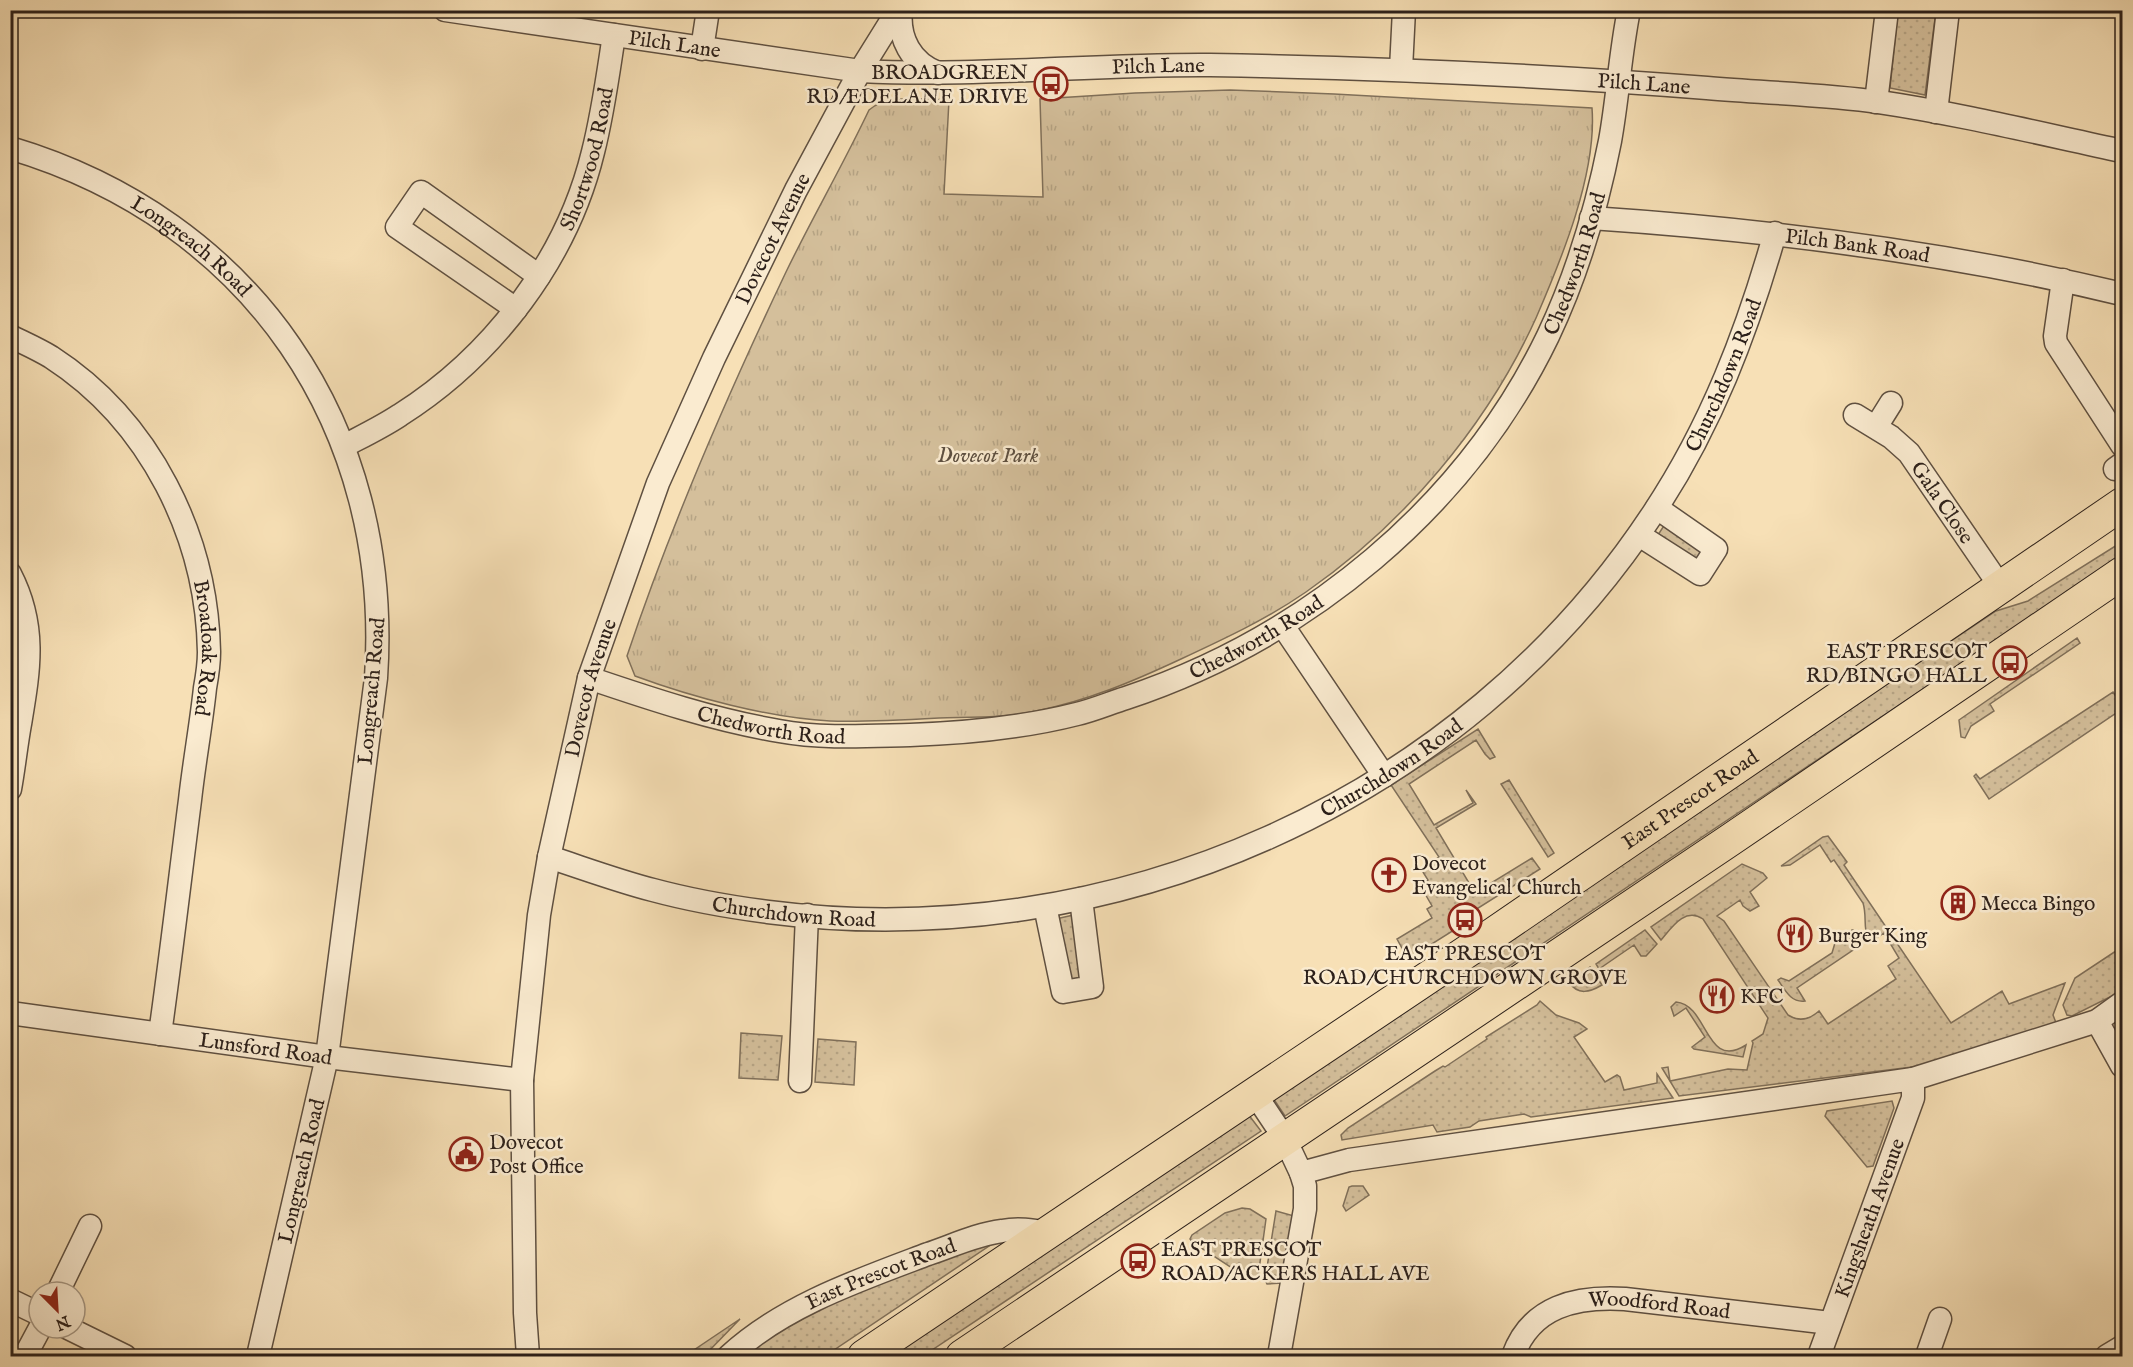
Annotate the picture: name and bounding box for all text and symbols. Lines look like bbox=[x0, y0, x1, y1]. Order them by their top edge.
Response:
street label: Pilch Lane bbox=[626, 25, 723, 65]
street label: Pilch Lane bbox=[1111, 53, 1205, 82]
place label: BROADGREEN RD/EDELANE DRIVE bbox=[806, 60, 1028, 111]
bus stop icon: BROADGREEN RD/EDELANE DRIVE bbox=[1033, 66, 1069, 102]
street label: Pilch Lane bbox=[1597, 68, 1692, 102]
street label: Shortwood Road bbox=[555, 85, 621, 235]
street label: Dovecot Avenue bbox=[730, 169, 818, 309]
street label: Chedworth Road bbox=[1538, 189, 1613, 340]
street label: Longreach Road bbox=[125, 191, 257, 304]
street label: Pilch Bank Road bbox=[1784, 224, 1932, 270]
street label: Churchdown Road bbox=[1680, 295, 1769, 457]
park label: Dovecot Park bbox=[938, 443, 1039, 470]
street label: Gala Close bbox=[1904, 457, 1979, 550]
street label: Broadoak Road bbox=[186, 578, 221, 718]
street label: Chedworth Road bbox=[1186, 589, 1330, 687]
street label: Dovecot Avenue bbox=[560, 615, 624, 760]
street label: Longreach Road bbox=[353, 616, 392, 766]
place label: EAST PRESCOT RD/BINGO HALL bbox=[1806, 639, 1988, 690]
bus stop icon: EAST PRESCOT RD/BINGO HALL bbox=[1992, 645, 2028, 681]
street label: Chedworth Road bbox=[694, 701, 846, 751]
street label: Churchdown Road bbox=[1316, 713, 1469, 825]
street label: East Prescot Road bbox=[1617, 744, 1765, 857]
place label: Dovecot Evangelical Church bbox=[1412, 851, 1582, 902]
church icon: Dovecot Evangelical Church bbox=[1371, 857, 1407, 893]
building icon: Mecca Bingo bbox=[1940, 885, 1976, 921]
street label: Churchdown Road bbox=[710, 891, 876, 934]
place label: Mecca Bingo bbox=[1981, 891, 2095, 918]
bus stop icon: EAST PRESCOT ROAD/CHURCHDOWN GROVE bbox=[1447, 902, 1483, 938]
restaurant icon: Burger King bbox=[1777, 917, 1813, 953]
place label: Burger King bbox=[1818, 923, 1928, 950]
place label: EAST PRESCOT ROAD/CHURCHDOWN GROVE bbox=[1303, 941, 1627, 992]
restaurant icon: KFC bbox=[1699, 978, 1735, 1014]
place label: KFC bbox=[1740, 984, 1784, 1011]
street label: Lunsford Road bbox=[197, 1027, 334, 1073]
street label: Longreach Road bbox=[273, 1096, 332, 1246]
place label: Dovecot Post Office bbox=[489, 1130, 584, 1181]
street label: Kingsheath Avenue bbox=[1829, 1135, 1912, 1302]
public building icon: Dovecot Post Office bbox=[448, 1136, 484, 1172]
street label: East Prescot Road bbox=[802, 1233, 961, 1317]
place label: EAST PRESCOT ROAD/ACKERS HALL AVE bbox=[1161, 1237, 1430, 1288]
bus stop icon: EAST PRESCOT ROAD/ACKERS HALL AVE bbox=[1120, 1243, 1156, 1279]
north arrow bbox=[27, 1280, 87, 1340]
street label: Woodford Road bbox=[1588, 1286, 1732, 1326]
text: N bbox=[52, 1310, 74, 1334]

